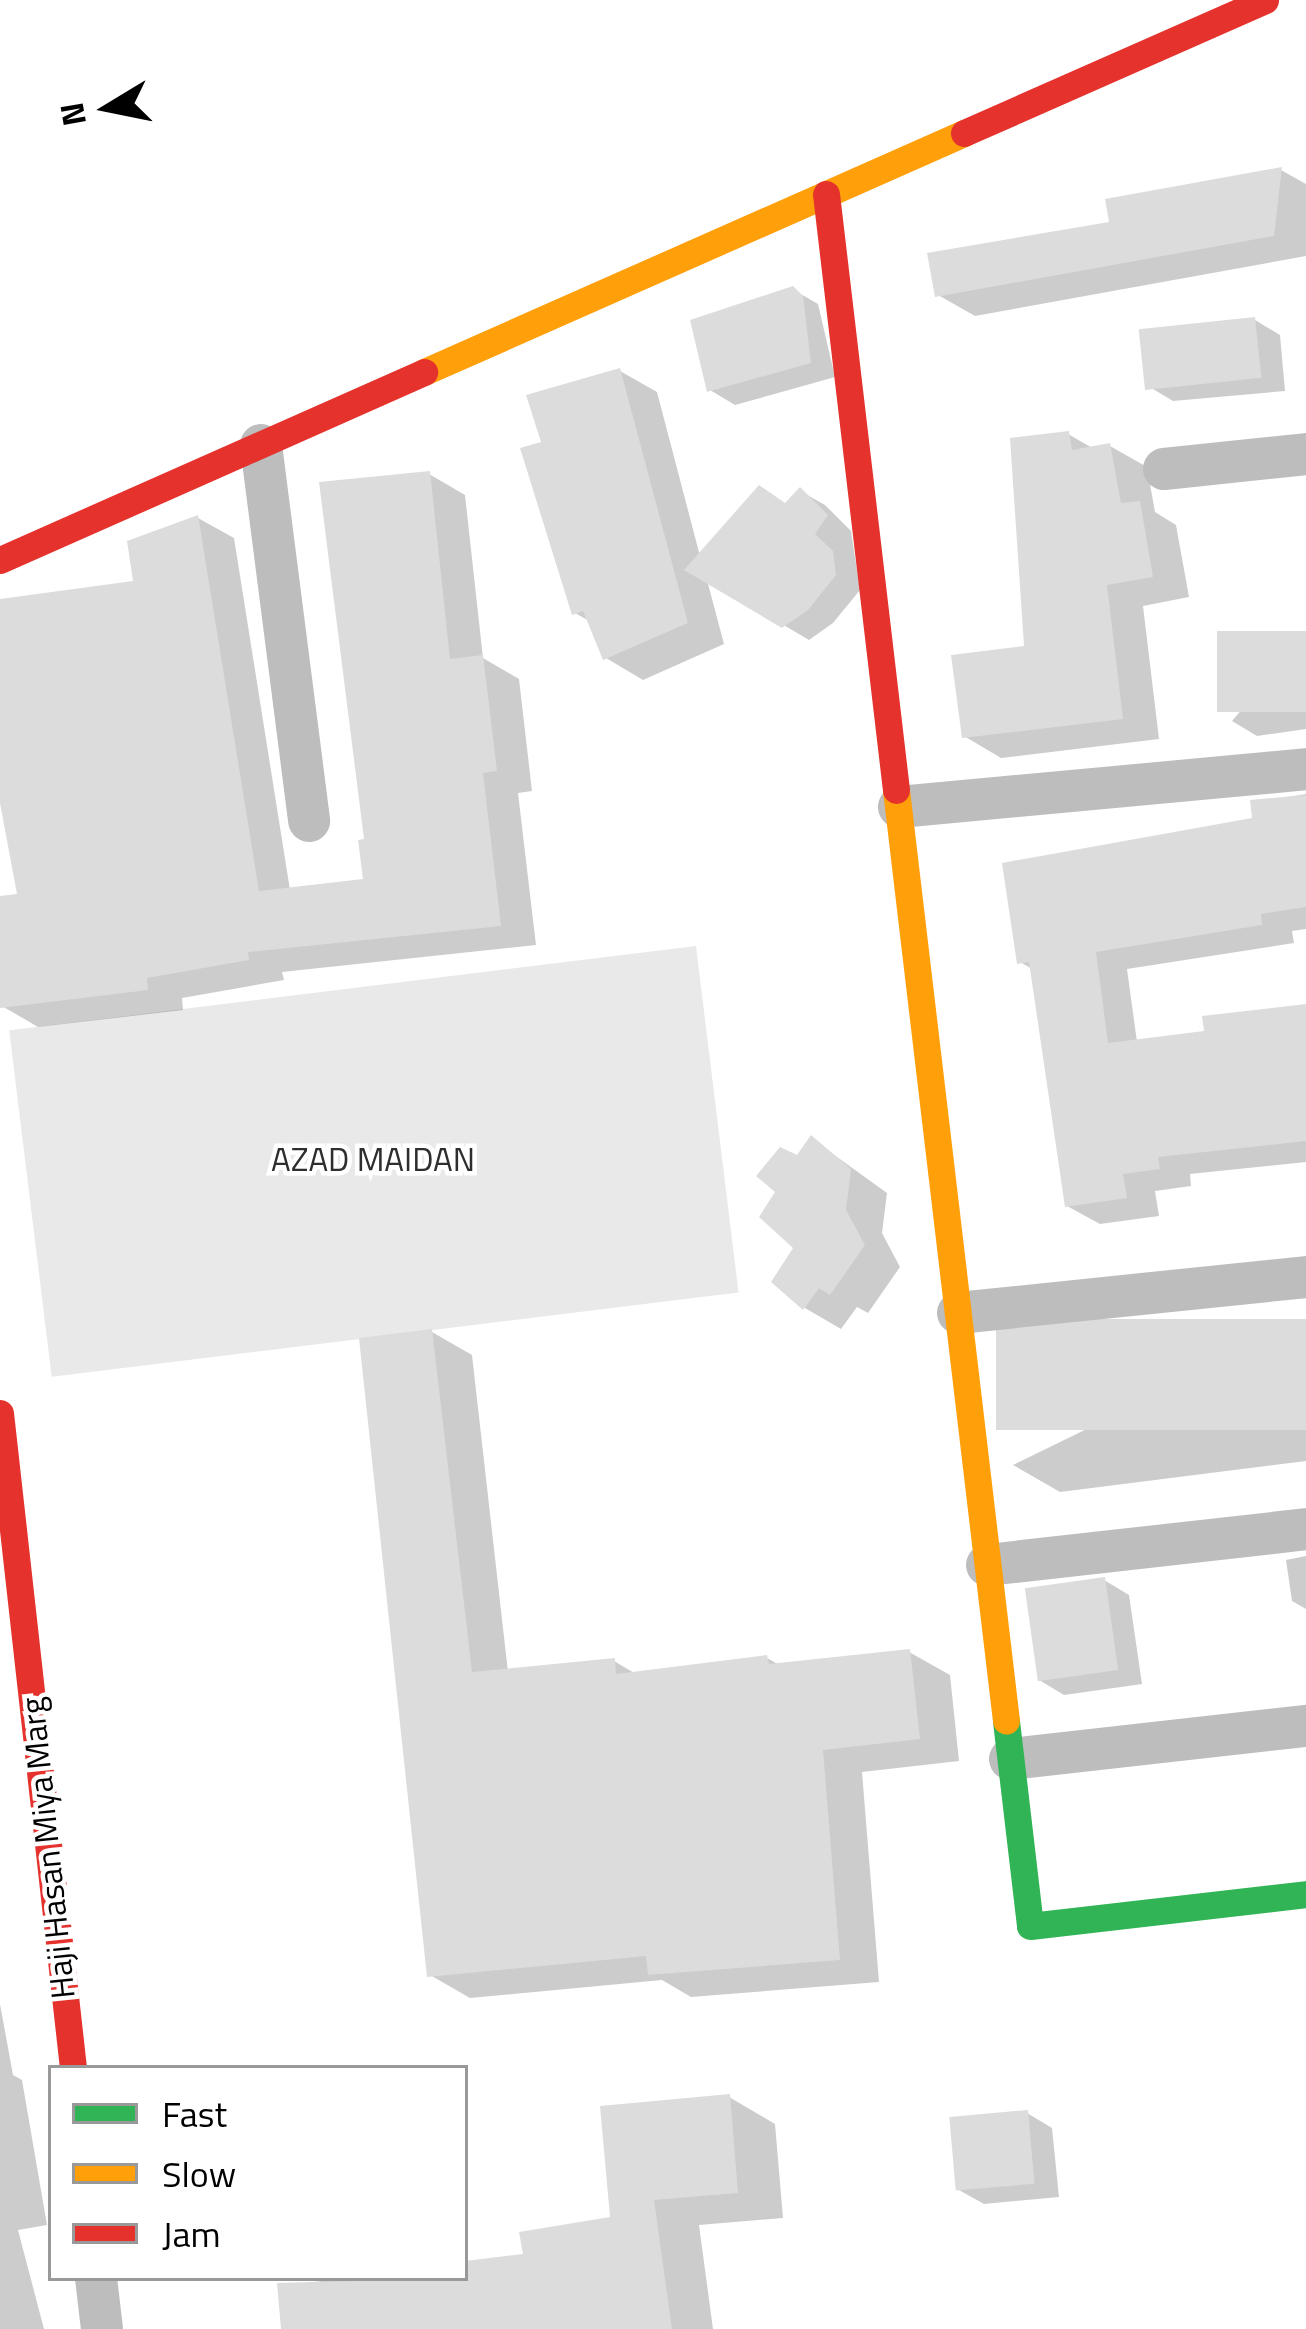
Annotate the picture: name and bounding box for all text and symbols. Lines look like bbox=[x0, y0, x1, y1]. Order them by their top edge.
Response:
north arrow bbox=[48, 48, 168, 168]
text: N bbox=[46, 99, 99, 130]
park label: AZAD MAIDAN bbox=[271, 1140, 475, 1180]
street label: Haji Hasan Miya Marg bbox=[12, 1695, 84, 2001]
legend bbox=[48, 2065, 468, 2281]
text: Fast bbox=[162, 2086, 227, 2141]
text: Slow bbox=[162, 2146, 236, 2201]
text: Jam bbox=[162, 2206, 221, 2261]

